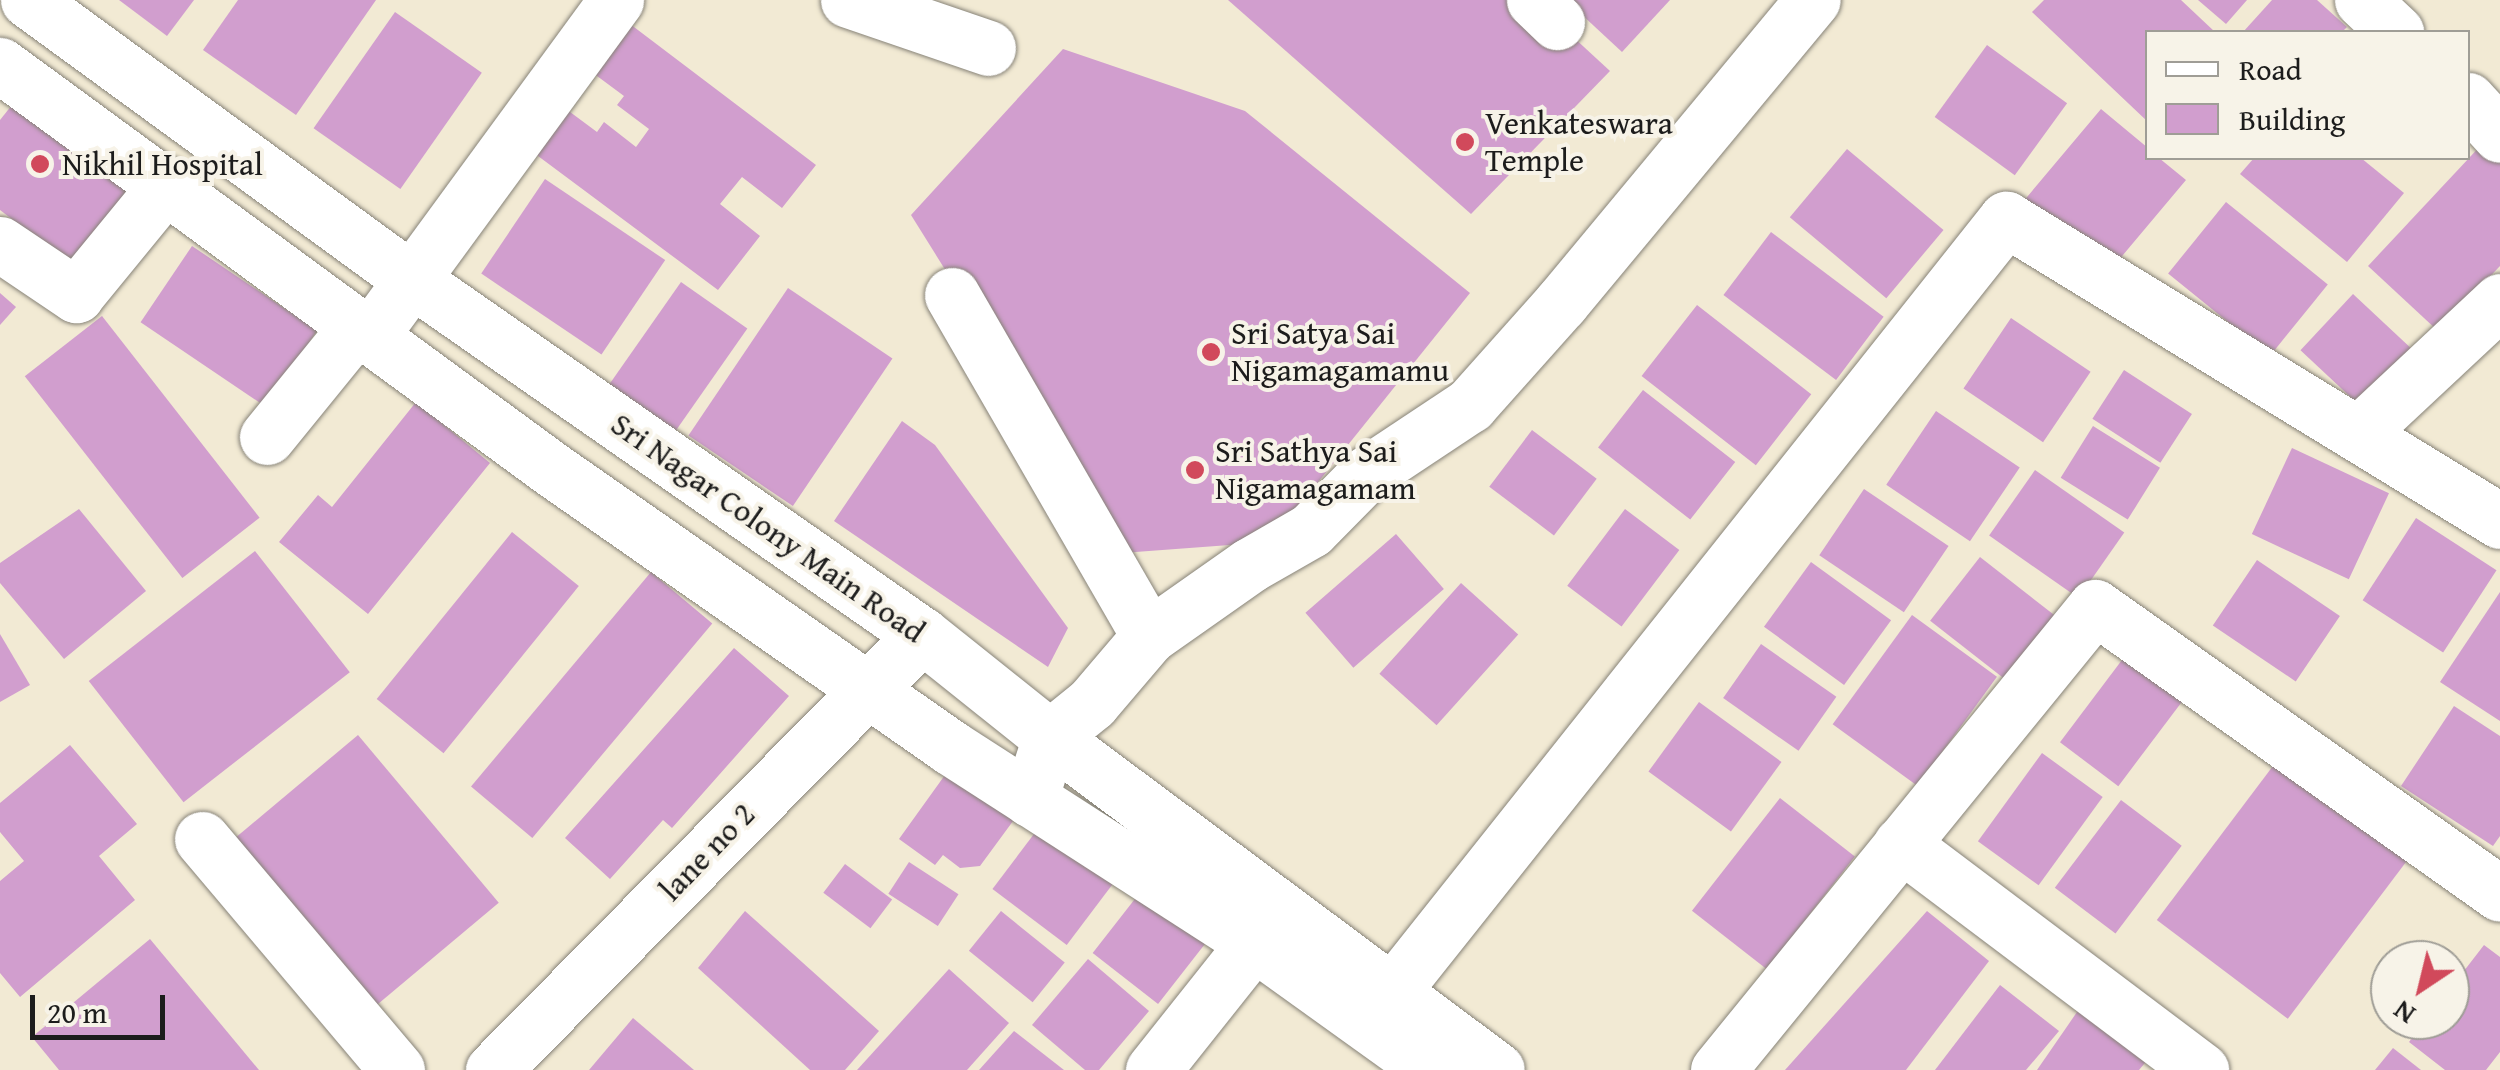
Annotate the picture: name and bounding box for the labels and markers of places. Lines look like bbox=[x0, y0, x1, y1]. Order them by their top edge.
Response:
place label: Venkateswara Temple bbox=[1485, 105, 1673, 180]
marker: Venkateswara Temple bbox=[1454, 131, 1476, 153]
place label: Nikhil Hospital bbox=[62, 145, 263, 183]
marker: Nikhil Hospital bbox=[27, 151, 53, 177]
place label: Sri Satya Sai Nigamagamamu bbox=[1231, 315, 1449, 390]
marker: Sri Satya Sai Nigamagamamu bbox=[1200, 341, 1222, 363]
place label: Sri Sathya Sai Nigamagamam bbox=[1215, 433, 1416, 508]
marker: Sri Sathya Sai Nigamagamam bbox=[1184, 459, 1206, 481]

